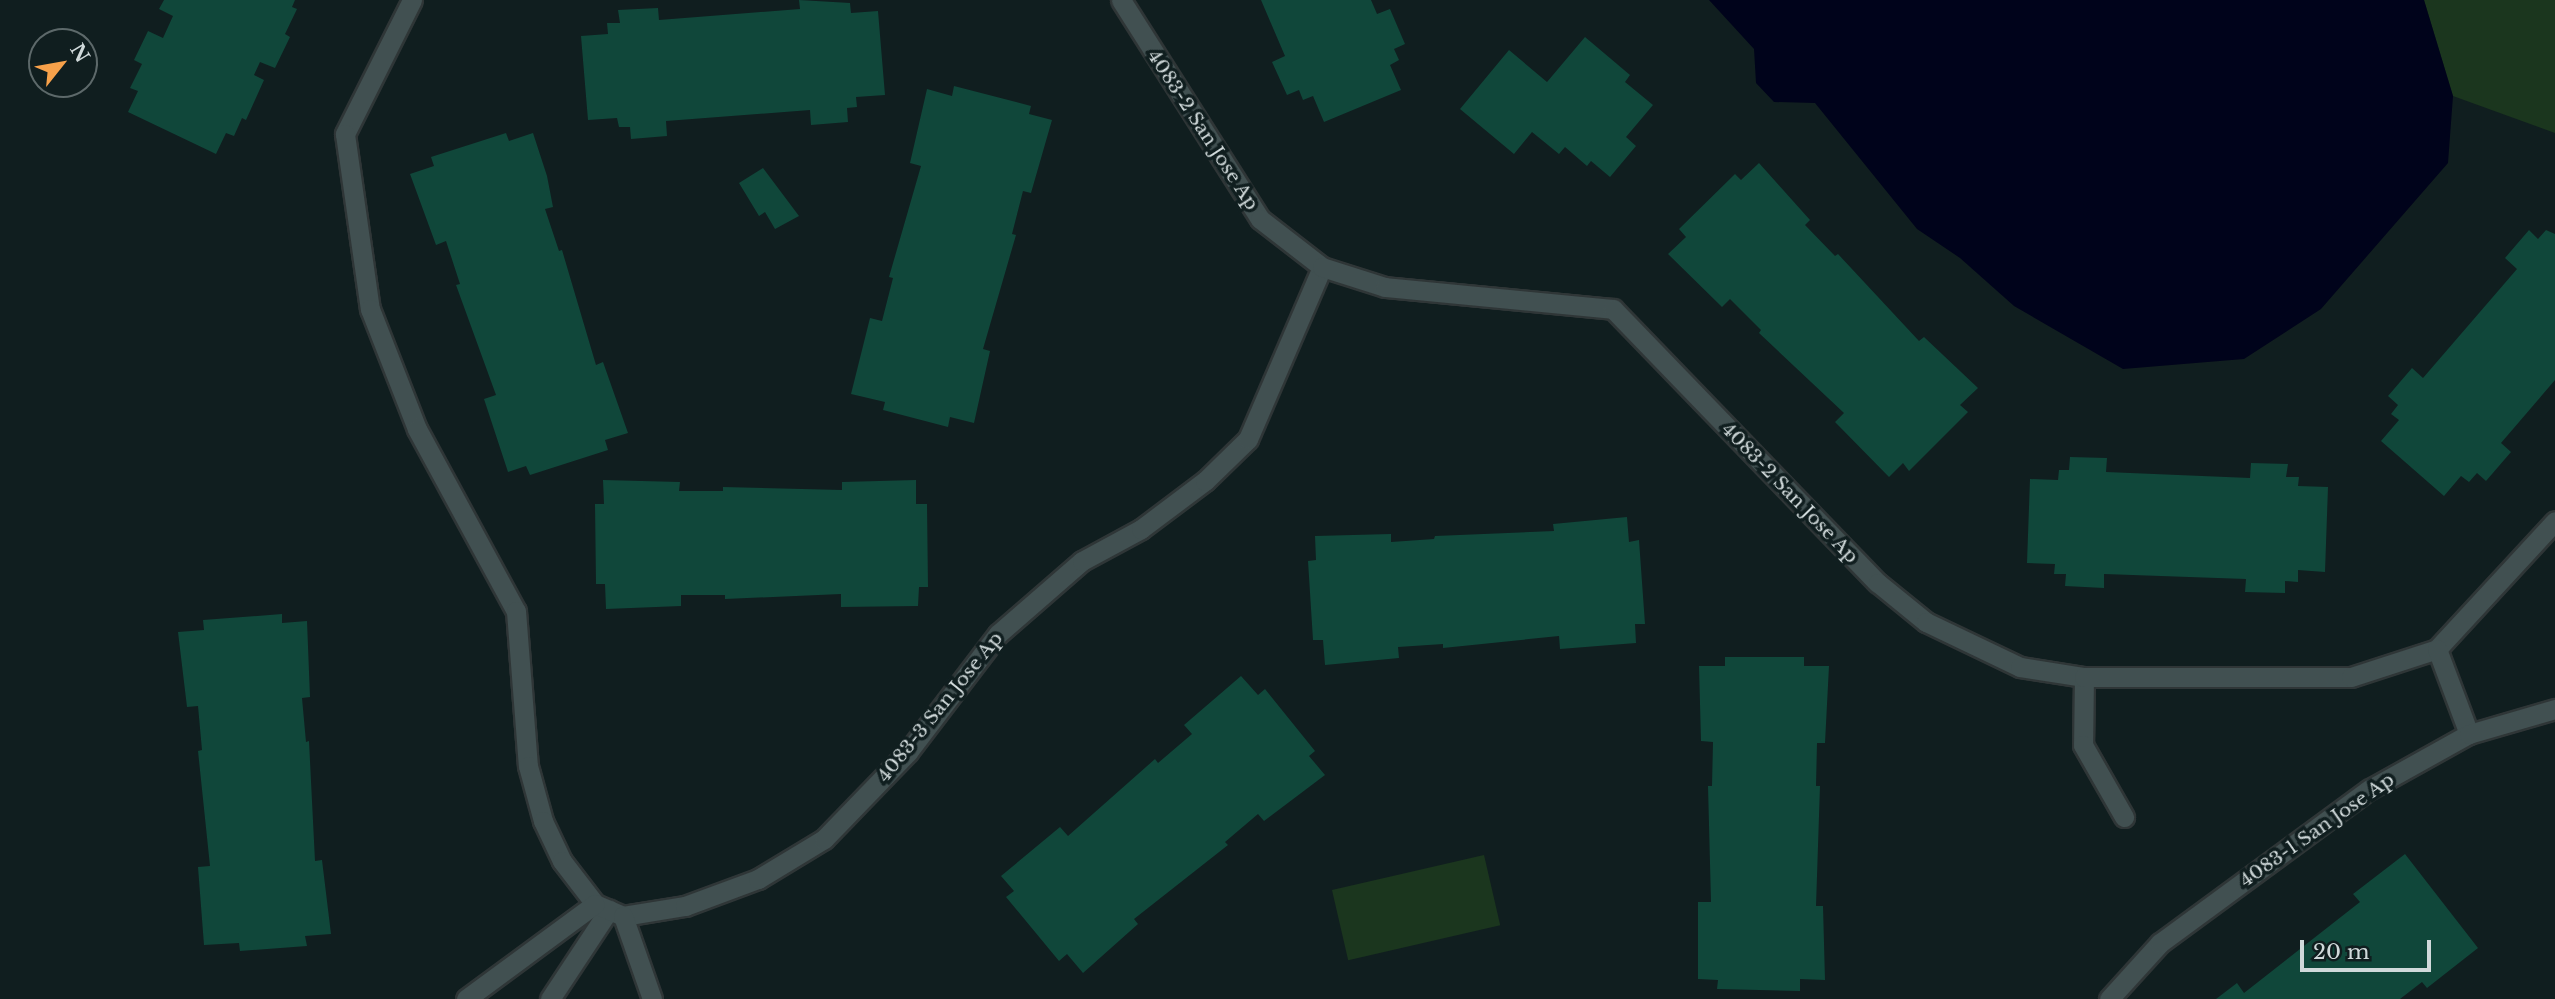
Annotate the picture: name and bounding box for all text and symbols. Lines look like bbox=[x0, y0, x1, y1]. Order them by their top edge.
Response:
north arrow bbox=[28, 28, 98, 98]
text: N bbox=[65, 39, 94, 67]
street label: 4083-2 San Jose Ap bbox=[1142, 45, 1264, 215]
street label: 4083-2 San Jose Ap bbox=[1717, 418, 1863, 568]
street label: 4083-3 San Jose Ap bbox=[872, 627, 1008, 787]
street label: 4083-1 San Jose Ap bbox=[2235, 768, 2399, 892]
scale bar bbox=[2303, 926, 2434, 970]
text: 20 m bbox=[2313, 939, 2370, 965]

